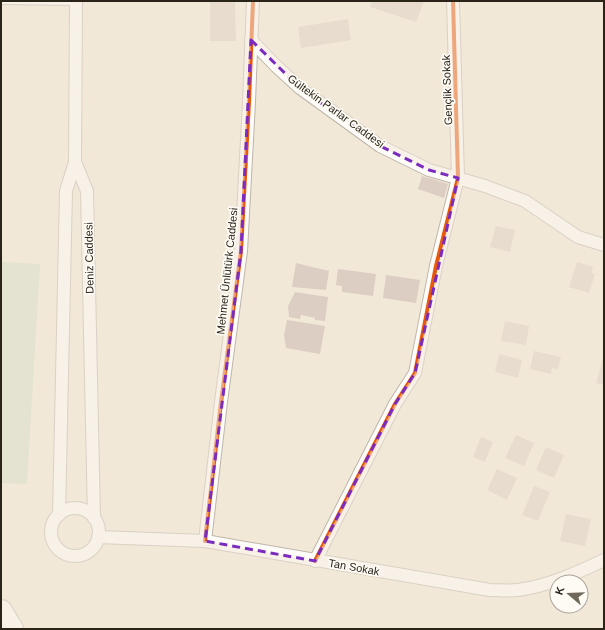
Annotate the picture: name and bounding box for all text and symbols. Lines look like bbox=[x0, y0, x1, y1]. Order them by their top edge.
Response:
street label: Gençlik Sokak bbox=[440, 54, 454, 125]
street label: Gültekin Parlar Caddesi bbox=[285, 72, 387, 150]
street label: Mehmet Ünlütürk Caddesi bbox=[214, 207, 240, 335]
street label: Deniz Caddesi bbox=[82, 222, 96, 294]
street label: Tan Sokak bbox=[328, 557, 381, 577]
north arrow bbox=[549, 574, 589, 614]
text: K bbox=[553, 585, 567, 596]

